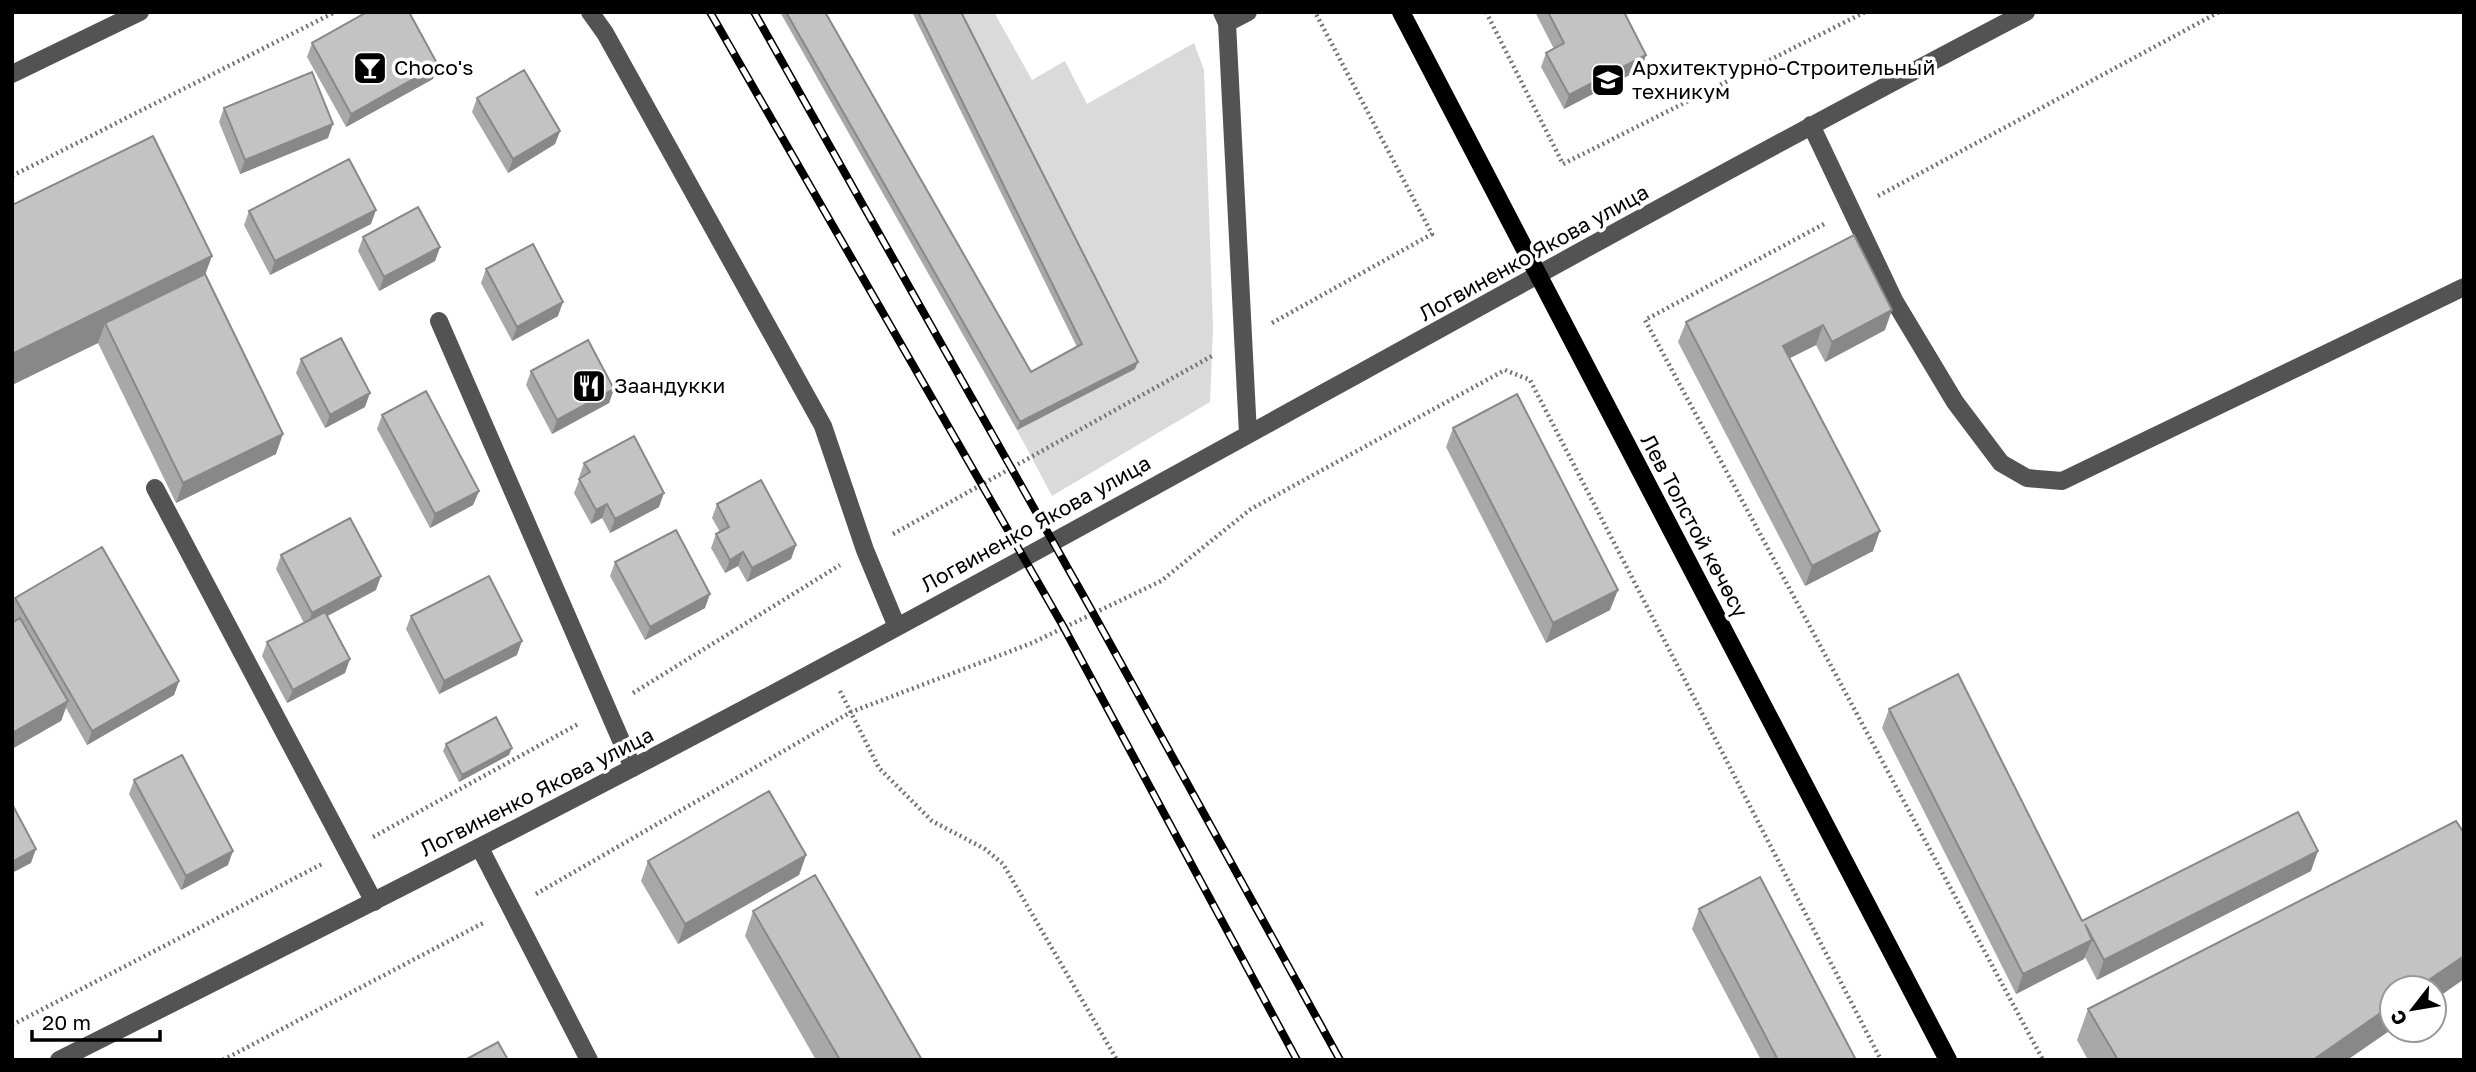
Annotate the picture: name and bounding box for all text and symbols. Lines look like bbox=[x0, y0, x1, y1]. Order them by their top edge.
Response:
bar icon: Choco's bbox=[351, 49, 389, 87]
place label: Choco's bbox=[394, 54, 473, 80]
place label: Архитектурно-Строительный техникум bbox=[1632, 54, 1935, 104]
school or university icon: Архитектурно-Строительный техникум bbox=[1589, 61, 1627, 99]
street label: Логвиненко Якова улица bbox=[1414, 178, 1653, 326]
restaurant icon: Заандукки bbox=[570, 367, 608, 405]
place label: Заандукки bbox=[614, 372, 725, 398]
street label: Лев Толстой көчөсү bbox=[1636, 430, 1754, 622]
street label: Логвиненко Якова улица bbox=[916, 449, 1155, 597]
street label: Логвиненко Якова улица bbox=[416, 721, 658, 861]
north arrow bbox=[2378, 974, 2448, 1044]
scale bar bbox=[32, 998, 159, 1042]
text: С bbox=[2385, 1006, 2411, 1030]
text: 20 m bbox=[42, 1009, 91, 1035]

